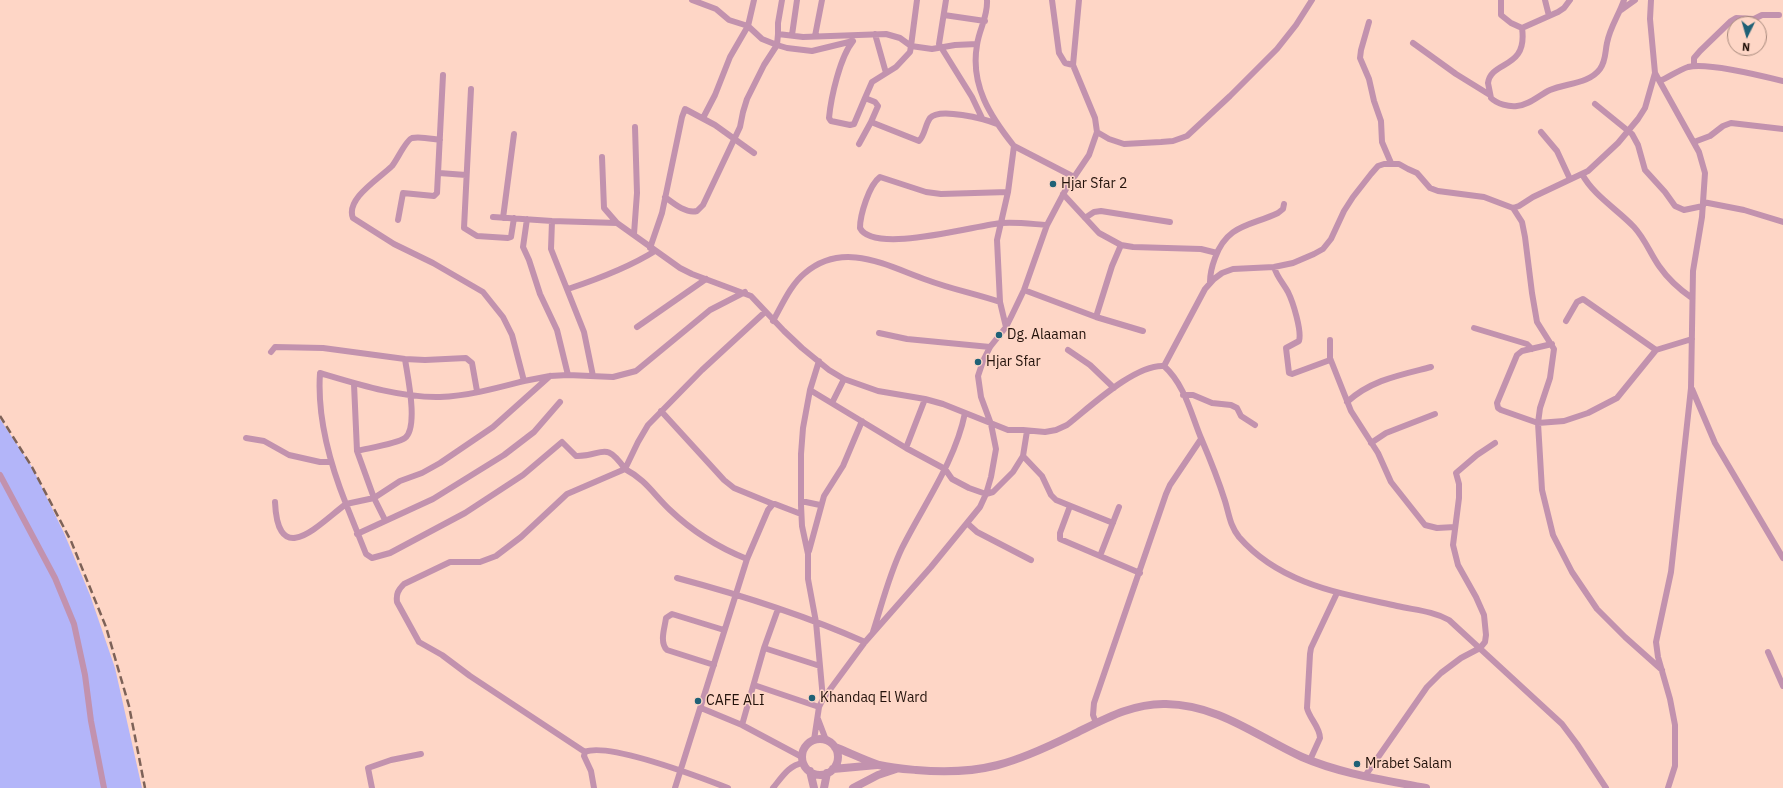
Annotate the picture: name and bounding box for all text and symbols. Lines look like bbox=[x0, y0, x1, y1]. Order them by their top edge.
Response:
north arrow bbox=[1727, 16, 1767, 56]
text: N bbox=[1741, 40, 1751, 54]
place label: Hjar Sfar 2 bbox=[1061, 176, 1127, 192]
marker: Hjar Sfar 2 bbox=[1048, 179, 1058, 189]
place label: Dg. Alaaman bbox=[1007, 327, 1086, 343]
marker: Dg. Alaaman bbox=[994, 330, 1004, 340]
place label: Hjar Sfar bbox=[986, 354, 1041, 370]
marker: Hjar Sfar bbox=[973, 357, 983, 367]
place label: Khandaq El Ward bbox=[820, 690, 928, 706]
place label: CAFE ALI bbox=[706, 693, 765, 709]
marker: Khandaq El Ward bbox=[807, 693, 817, 703]
marker: CAFE ALI bbox=[693, 696, 703, 706]
place label: Mrabet Salam bbox=[1365, 756, 1452, 772]
marker: Mrabet Salam bbox=[1352, 759, 1362, 769]

